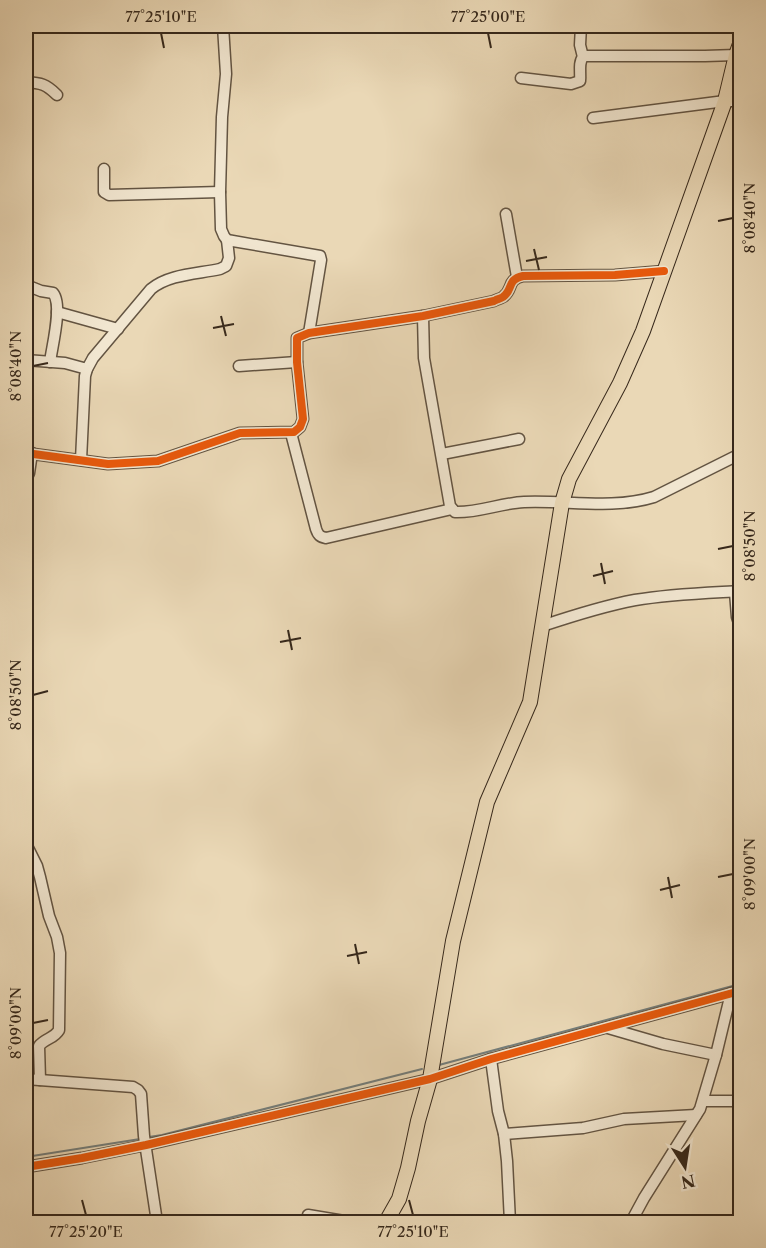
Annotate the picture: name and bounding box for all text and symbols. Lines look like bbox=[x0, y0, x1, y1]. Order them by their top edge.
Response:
text: 77°25'10"E bbox=[125, 7, 197, 26]
text: 77°25'00"E bbox=[451, 7, 525, 26]
text: 8°08'40"N bbox=[740, 183, 759, 253]
text: 8°08'40"N bbox=[6, 331, 25, 401]
text: 8°08'50"N bbox=[740, 510, 759, 582]
text: 8°08'50"N bbox=[6, 659, 25, 731]
text: 8°09'00"N bbox=[740, 838, 759, 910]
text: 8°09'00"N bbox=[6, 987, 25, 1059]
north arrow bbox=[655, 1137, 715, 1197]
text: N bbox=[679, 1170, 697, 1193]
text: 77°25'20"E bbox=[49, 1222, 123, 1241]
text: 77°25'10"E bbox=[377, 1222, 449, 1241]

